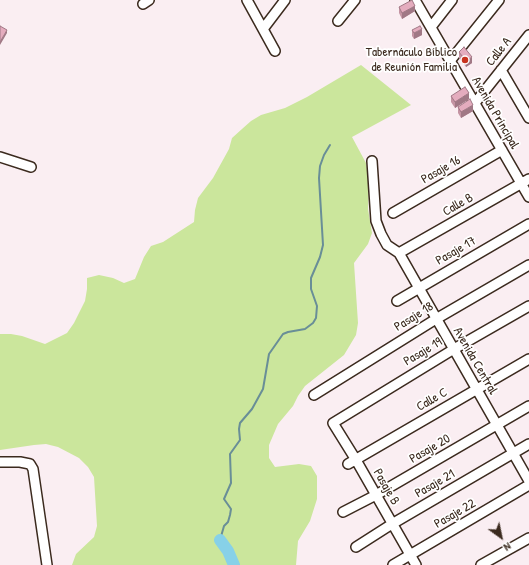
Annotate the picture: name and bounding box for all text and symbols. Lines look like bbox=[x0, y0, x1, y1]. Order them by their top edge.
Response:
street label: Calle A bbox=[483, 34, 515, 70]
place label: Tabernáculo Bíblico de Reunión Familia bbox=[366, 45, 457, 76]
marker: Tabernáculo Bíblico de Reunión Familia bbox=[460, 55, 470, 65]
street label: Avenida Principal bbox=[468, 74, 522, 152]
street label: Pasaje 16 bbox=[419, 153, 463, 187]
street label: Calle B bbox=[440, 190, 476, 220]
street label: Pasaje 17 bbox=[433, 233, 479, 269]
street label: Pasaje 18 bbox=[392, 299, 436, 335]
street label: Avenida Central bbox=[450, 325, 500, 397]
street label: Pasaje 19 bbox=[401, 334, 445, 370]
street label: Calle C bbox=[414, 385, 450, 415]
street label: Pasaje 20 bbox=[407, 431, 453, 467]
street label: Pasaje B bbox=[369, 466, 403, 508]
street label: Pasaje 21 bbox=[412, 466, 458, 502]
street label: Pasaje 22 bbox=[432, 496, 478, 532]
north arrow bbox=[481, 517, 521, 557]
text: N bbox=[501, 540, 514, 555]

